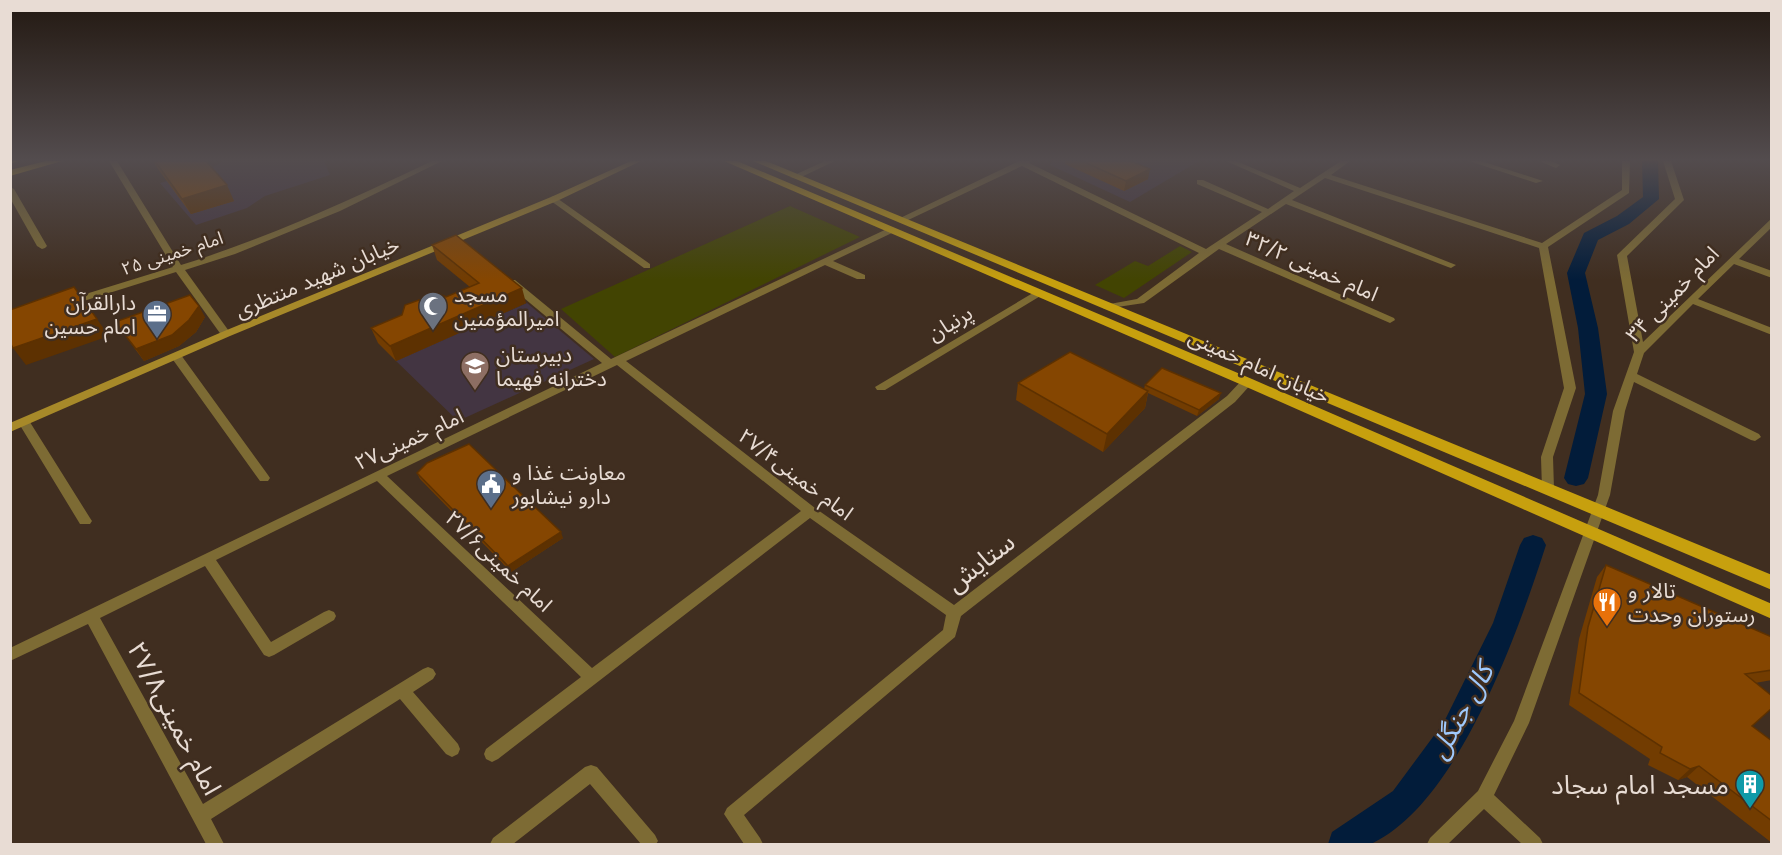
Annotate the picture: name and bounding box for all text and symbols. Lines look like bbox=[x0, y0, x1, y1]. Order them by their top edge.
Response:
street label: امام خمینی ۳۲/۲ bbox=[1240, 226, 1382, 310]
street label: امام خمینی ۲۵ bbox=[119, 227, 227, 283]
street label: خیابان شهید منتظری bbox=[231, 231, 403, 323]
street label: امام خمینی ۳۴ bbox=[1620, 241, 1727, 350]
place label: مسجد امیرالمؤمنین bbox=[454, 282, 560, 331]
place label: دارالقرآن امام حسین bbox=[44, 290, 136, 343]
mosque icon: مسجد امیرالمؤمنین bbox=[417, 290, 449, 332]
office icon: دارالقرآن امام حسین bbox=[141, 298, 173, 340]
street label: پرنیان bbox=[923, 300, 978, 347]
street label: خیابان امام خمینی bbox=[1183, 324, 1333, 412]
place label: دبیرستان دخترانه فهیما bbox=[496, 342, 607, 391]
school or university icon: دبیرستان دخترانه فهیما bbox=[459, 350, 491, 392]
street label: امام خمینی۲۷ bbox=[351, 403, 469, 479]
street label: امام خمینی۲۷/۴ bbox=[731, 423, 858, 528]
place label: معاونت غذا و دارو نیشابور bbox=[511, 460, 626, 509]
public building icon: معاونت غذا و دارو نیشابور bbox=[475, 468, 507, 510]
street label: امام خمینی۲۷/۶ bbox=[438, 505, 558, 620]
street label: ستایش bbox=[940, 526, 1020, 598]
place label: تالار و رستوران وحدت bbox=[1628, 578, 1756, 627]
restaurant icon: تالار و رستوران وحدت bbox=[1591, 586, 1623, 628]
street label: امام خمینی۲۷/۸ bbox=[117, 636, 228, 802]
water label: کال جنگل bbox=[1421, 653, 1503, 764]
building icon: مسجد امام سجاد bbox=[1734, 768, 1766, 810]
place label: مسجد امام سجاد bbox=[1551, 769, 1729, 805]

